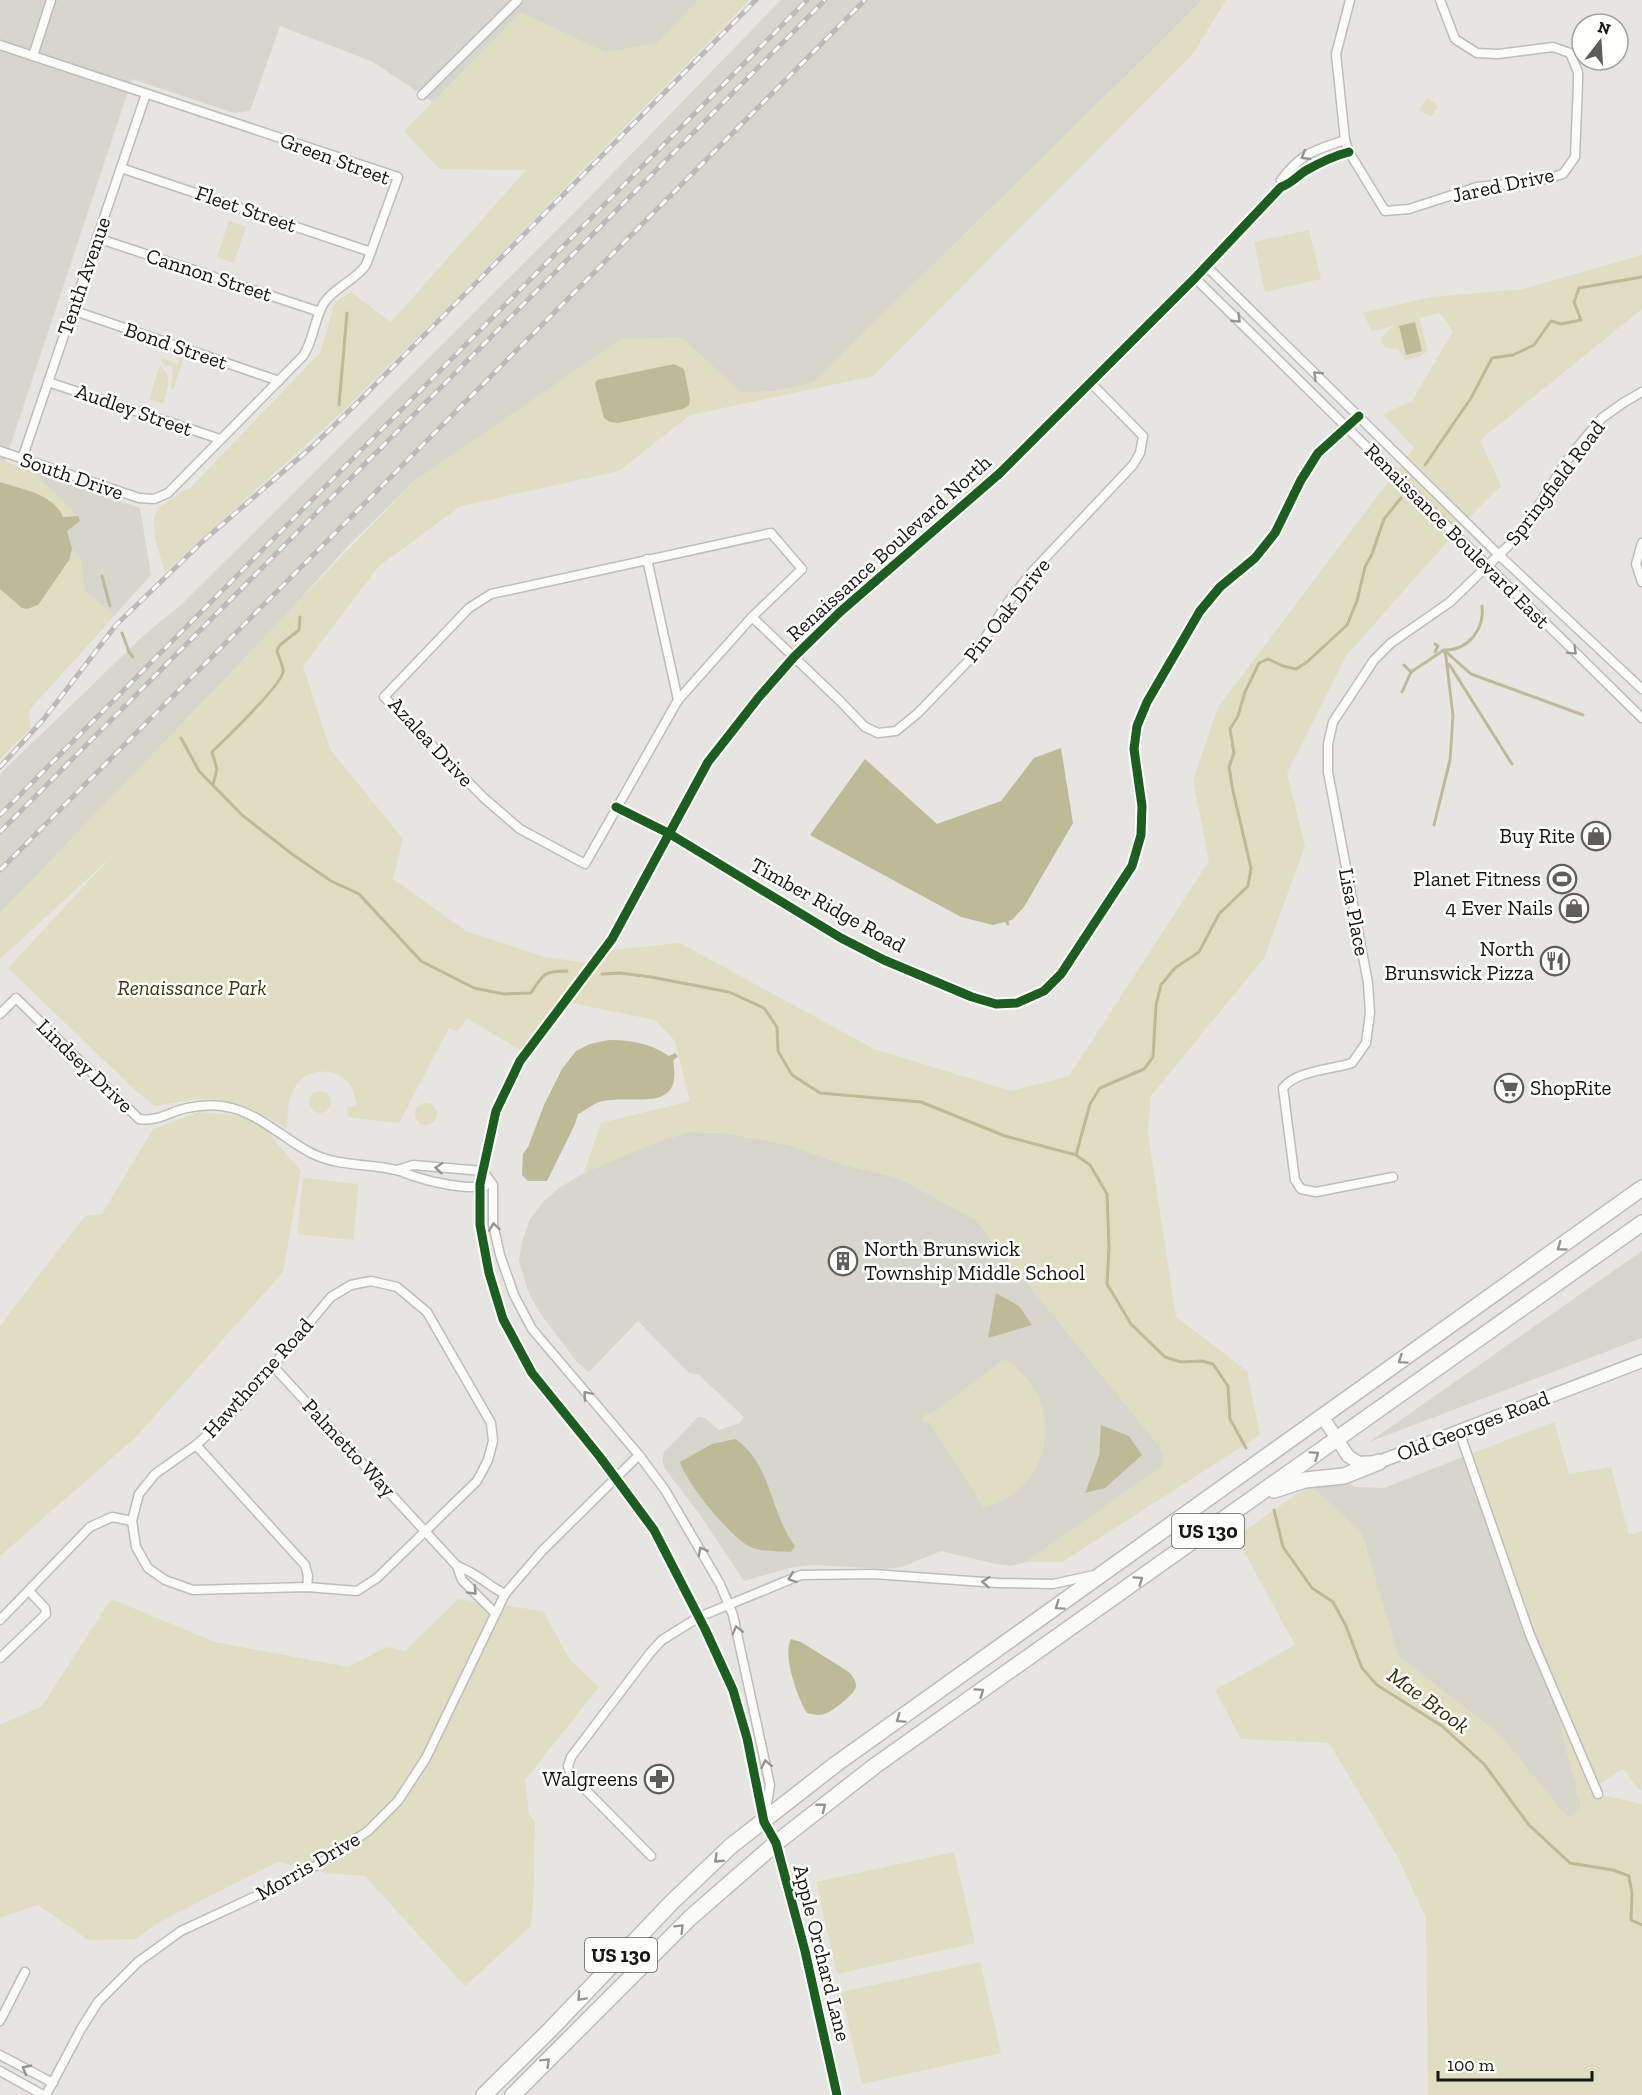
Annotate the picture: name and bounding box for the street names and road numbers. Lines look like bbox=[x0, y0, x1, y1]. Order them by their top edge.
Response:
street label: Green Street bbox=[277, 127, 394, 190]
street label: Jared Drive bbox=[1450, 161, 1556, 208]
street label: Fleet Street bbox=[192, 180, 300, 237]
street label: Tenth Avenue bbox=[52, 213, 116, 338]
street label: Cannon Street bbox=[143, 242, 275, 307]
street label: Bond Street bbox=[121, 316, 231, 375]
street label: Audley Street bbox=[72, 378, 196, 441]
street label: Springfield Road bbox=[1500, 415, 1610, 550]
street label: Renaissance Boulevard East bbox=[1360, 438, 1555, 633]
street label: South Drive bbox=[17, 446, 127, 505]
street label: Renaissance Boulevard North bbox=[781, 449, 996, 646]
street label: Pin Oak Drive bbox=[958, 553, 1055, 667]
street label: Azalea Drive bbox=[384, 692, 479, 792]
street label: Timber Ridge Road bbox=[747, 852, 910, 958]
street label: Lisa Place bbox=[1334, 866, 1375, 958]
street label: Lindsey Drive bbox=[32, 1014, 139, 1118]
street label: Hawthorne Road bbox=[197, 1312, 318, 1443]
street label: Old Georges Road bbox=[1393, 1385, 1553, 1466]
street label: Palmetto Way bbox=[298, 1393, 401, 1502]
road number: US 130 bbox=[1172, 1514, 1244, 1548]
street label: Morris Drive bbox=[251, 1826, 364, 1905]
street label: Apple Orchard Lane bbox=[788, 1862, 857, 2044]
road number: US 130 bbox=[585, 1938, 657, 1972]

